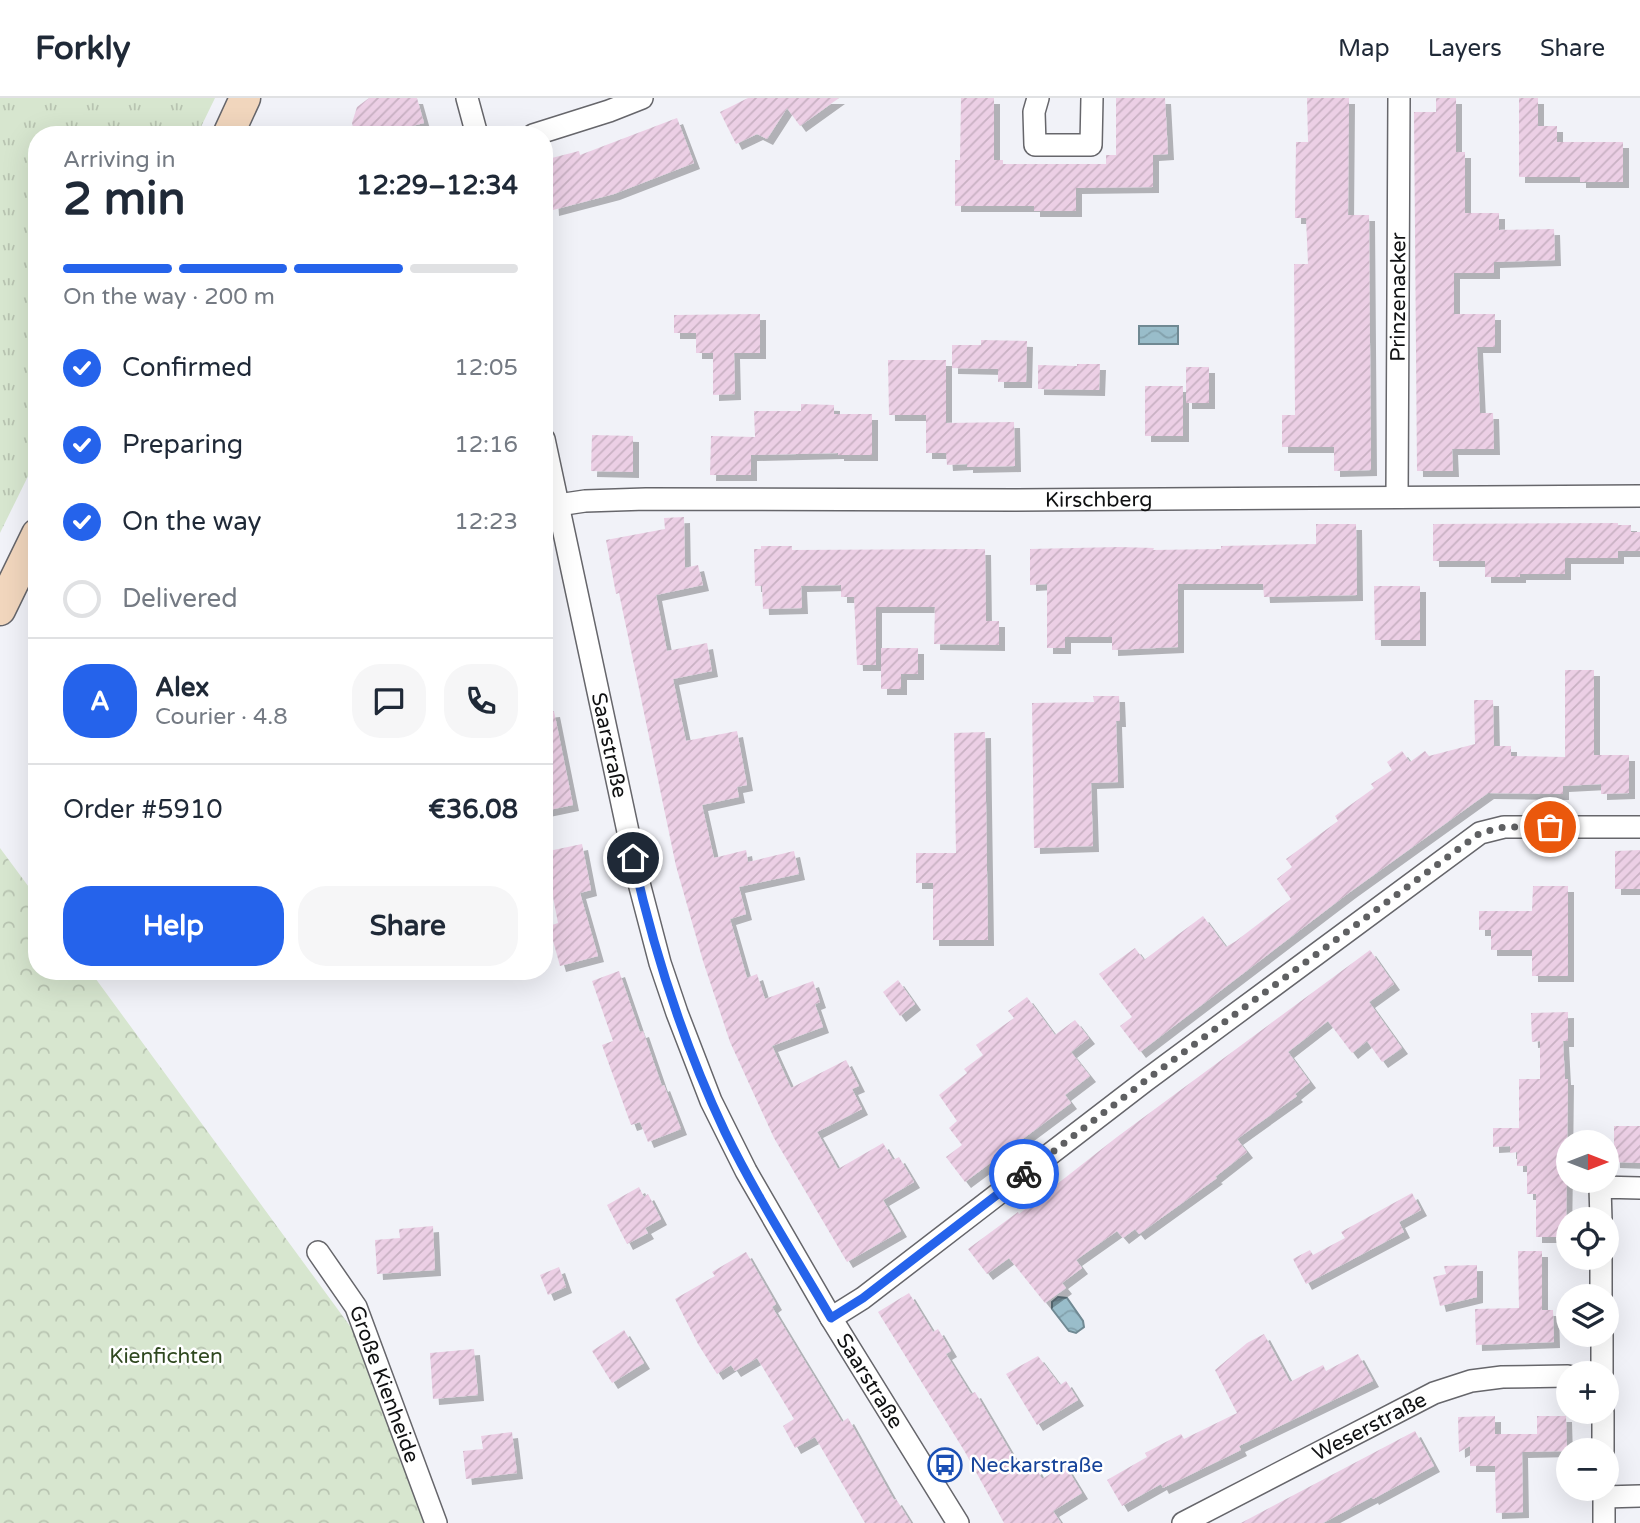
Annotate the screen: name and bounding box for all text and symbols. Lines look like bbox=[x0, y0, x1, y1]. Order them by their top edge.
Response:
text: Forkly bbox=[35, 29, 130, 68]
text: Map bbox=[1338, 34, 1390, 63]
text: Layers bbox=[1428, 34, 1502, 63]
text: Share bbox=[1540, 34, 1605, 63]
text: Arriving in bbox=[63, 146, 176, 174]
text: 12:29–12:34 bbox=[356, 170, 518, 201]
text: 2 min bbox=[63, 172, 186, 227]
street label: Prinzenacker bbox=[1386, 232, 1411, 362]
text: On the way · 200 m bbox=[63, 283, 275, 311]
icon: check bbox=[63, 349, 101, 387]
text: Confirmed bbox=[122, 352, 252, 383]
text: 12:05 bbox=[454, 354, 518, 382]
icon: check bbox=[63, 426, 101, 464]
text: Preparing bbox=[122, 429, 243, 460]
text: 12:16 bbox=[454, 431, 518, 459]
street label: Kirschberg bbox=[1045, 487, 1153, 513]
icon: check bbox=[63, 503, 101, 541]
text: On the way bbox=[122, 506, 262, 537]
text: 12:23 bbox=[454, 508, 518, 536]
text: Delivered bbox=[122, 583, 238, 614]
button: chat bbox=[352, 664, 426, 738]
button: phone bbox=[444, 664, 518, 738]
text: Alex bbox=[155, 672, 209, 703]
text: A bbox=[90, 686, 110, 717]
street label: Saarstraße bbox=[586, 690, 632, 800]
text: Courier · 4.8 bbox=[155, 703, 288, 731]
text: Order #5910 bbox=[63, 794, 223, 825]
text: €36.08 bbox=[428, 794, 518, 825]
pin bbox=[1520, 797, 1580, 857]
icon: bag bbox=[1531, 808, 1569, 846]
pin bbox=[603, 828, 663, 888]
icon: home bbox=[614, 839, 652, 877]
button: Help bbox=[63, 886, 284, 966]
button: Share bbox=[298, 886, 518, 966]
north arrow bbox=[1556, 1130, 1619, 1194]
map controls bbox=[1556, 1130, 1619, 1501]
courier bbox=[989, 1139, 1059, 1209]
icon: bike bbox=[1005, 1155, 1043, 1193]
button: locate bbox=[1556, 1207, 1619, 1270]
button: layers bbox=[1556, 1284, 1619, 1347]
street label: Große Kienheide bbox=[344, 1302, 425, 1466]
street label: Saarstraße bbox=[831, 1329, 908, 1433]
park label: Kienfichten bbox=[109, 1344, 223, 1369]
button: + bbox=[1556, 1361, 1619, 1424]
street label: Weserstraße bbox=[1309, 1387, 1431, 1467]
button: − bbox=[1556, 1438, 1619, 1501]
bus stop icon: Neckarstraße bbox=[926, 1446, 964, 1484]
place label: Neckarstraße bbox=[970, 1453, 1103, 1478]

